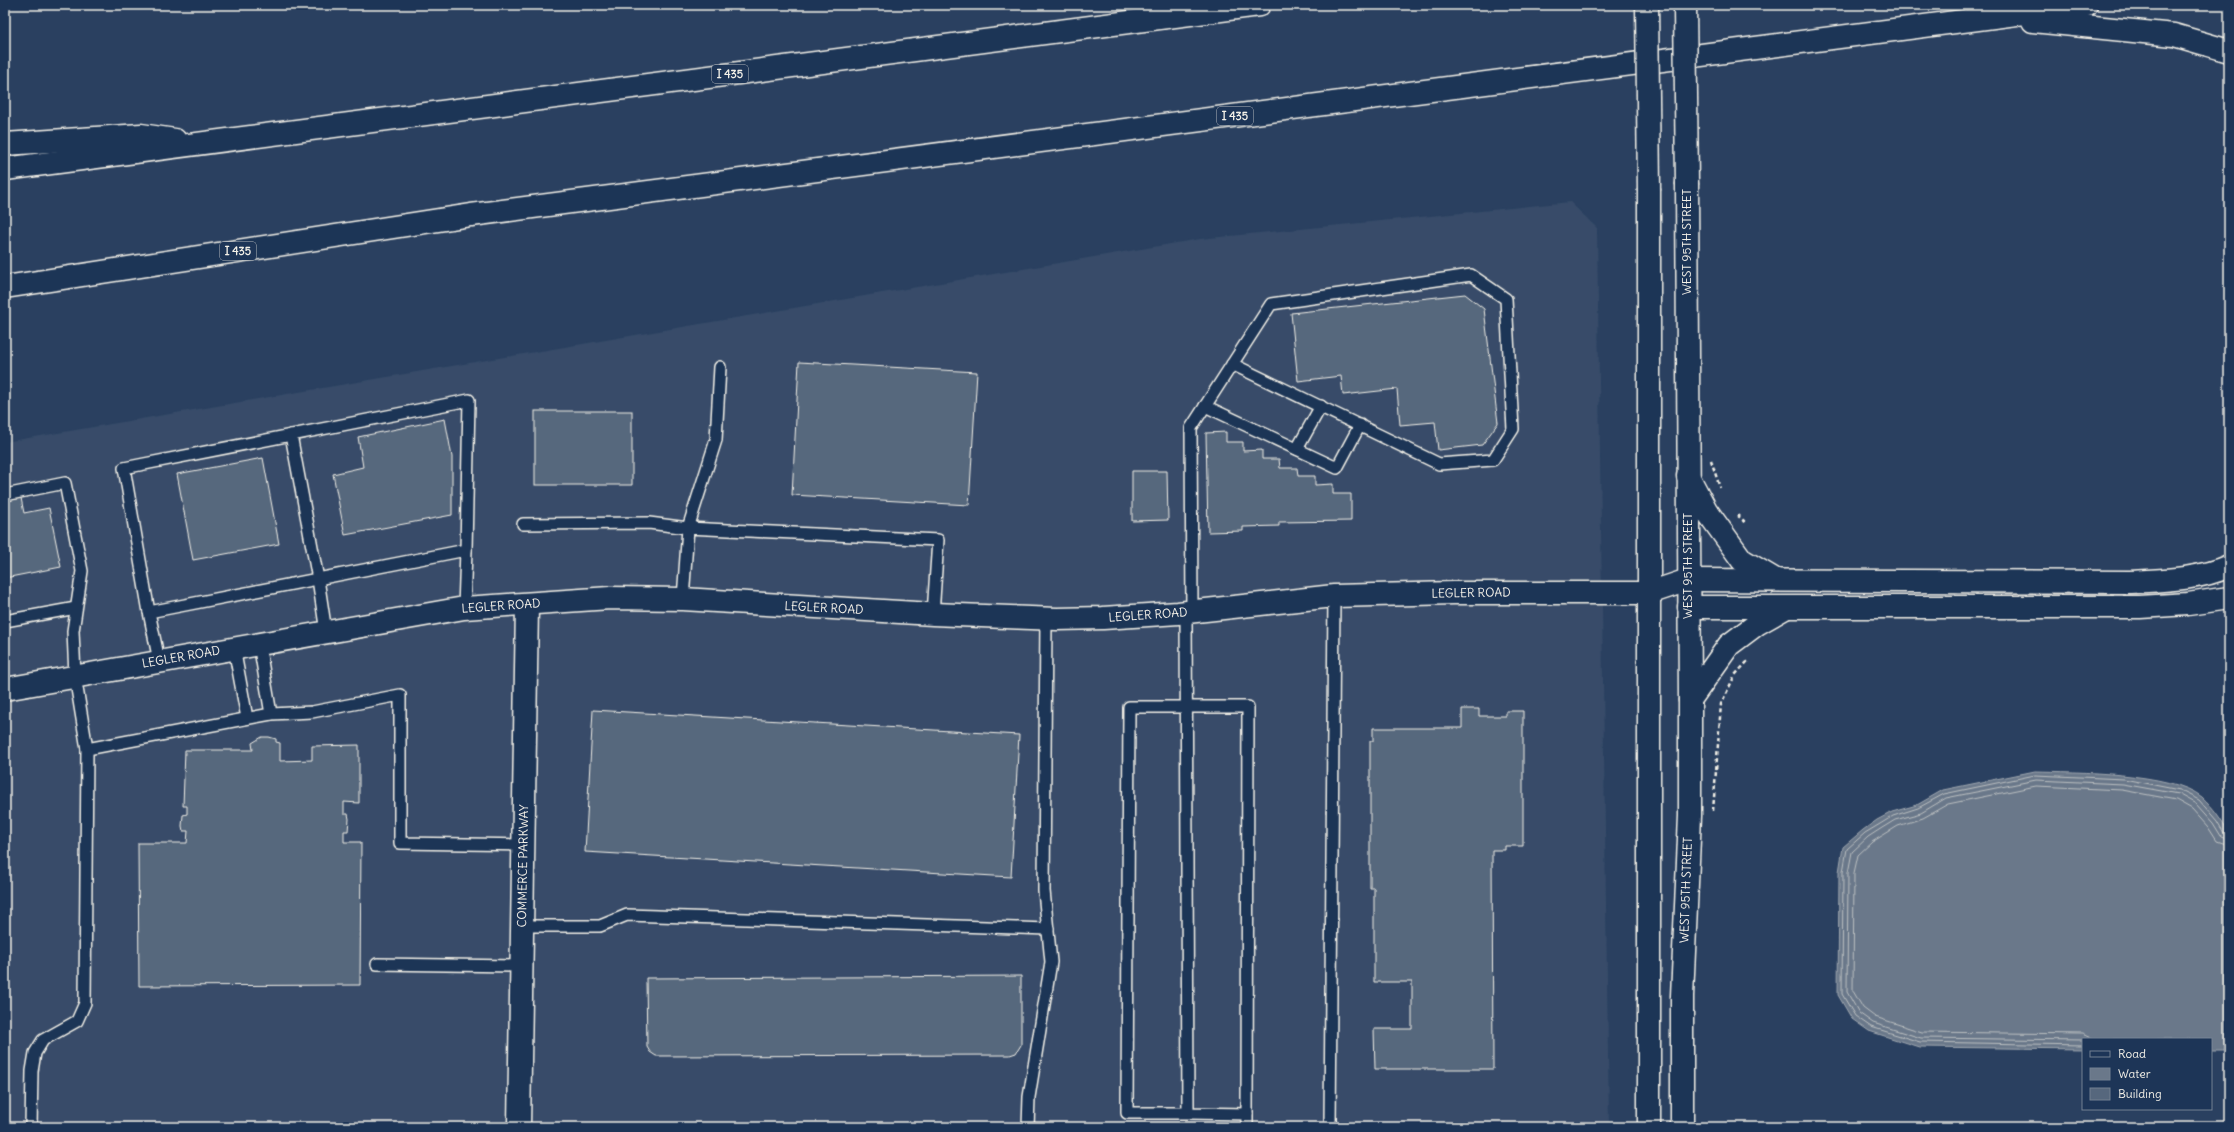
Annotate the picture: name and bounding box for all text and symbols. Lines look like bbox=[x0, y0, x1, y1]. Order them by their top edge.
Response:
road number: I 435 bbox=[712, 65, 748, 83]
road number: I 435 bbox=[1217, 107, 1253, 125]
street label: WEST 95TH STREET bbox=[1679, 189, 1694, 295]
road number: I 435 bbox=[220, 242, 256, 260]
street label: WEST 95TH STREET bbox=[1680, 513, 1695, 619]
street label: LEGLER ROAD bbox=[1431, 584, 1511, 601]
street label: LEGLER ROAD bbox=[461, 595, 541, 616]
street label: LEGLER ROAD bbox=[784, 598, 864, 617]
street label: LEGLER ROAD bbox=[1108, 604, 1188, 625]
street label: LEGLER ROAD bbox=[141, 642, 221, 671]
street label: COMMERCE PARKWAY bbox=[514, 804, 531, 928]
street label: WEST 95TH STREET bbox=[1676, 837, 1695, 943]
legend bbox=[2082, 1038, 2212, 1110]
text: Road bbox=[2118, 1046, 2146, 1061]
text: Water bbox=[2118, 1066, 2151, 1081]
text: Building bbox=[2118, 1086, 2162, 1101]

